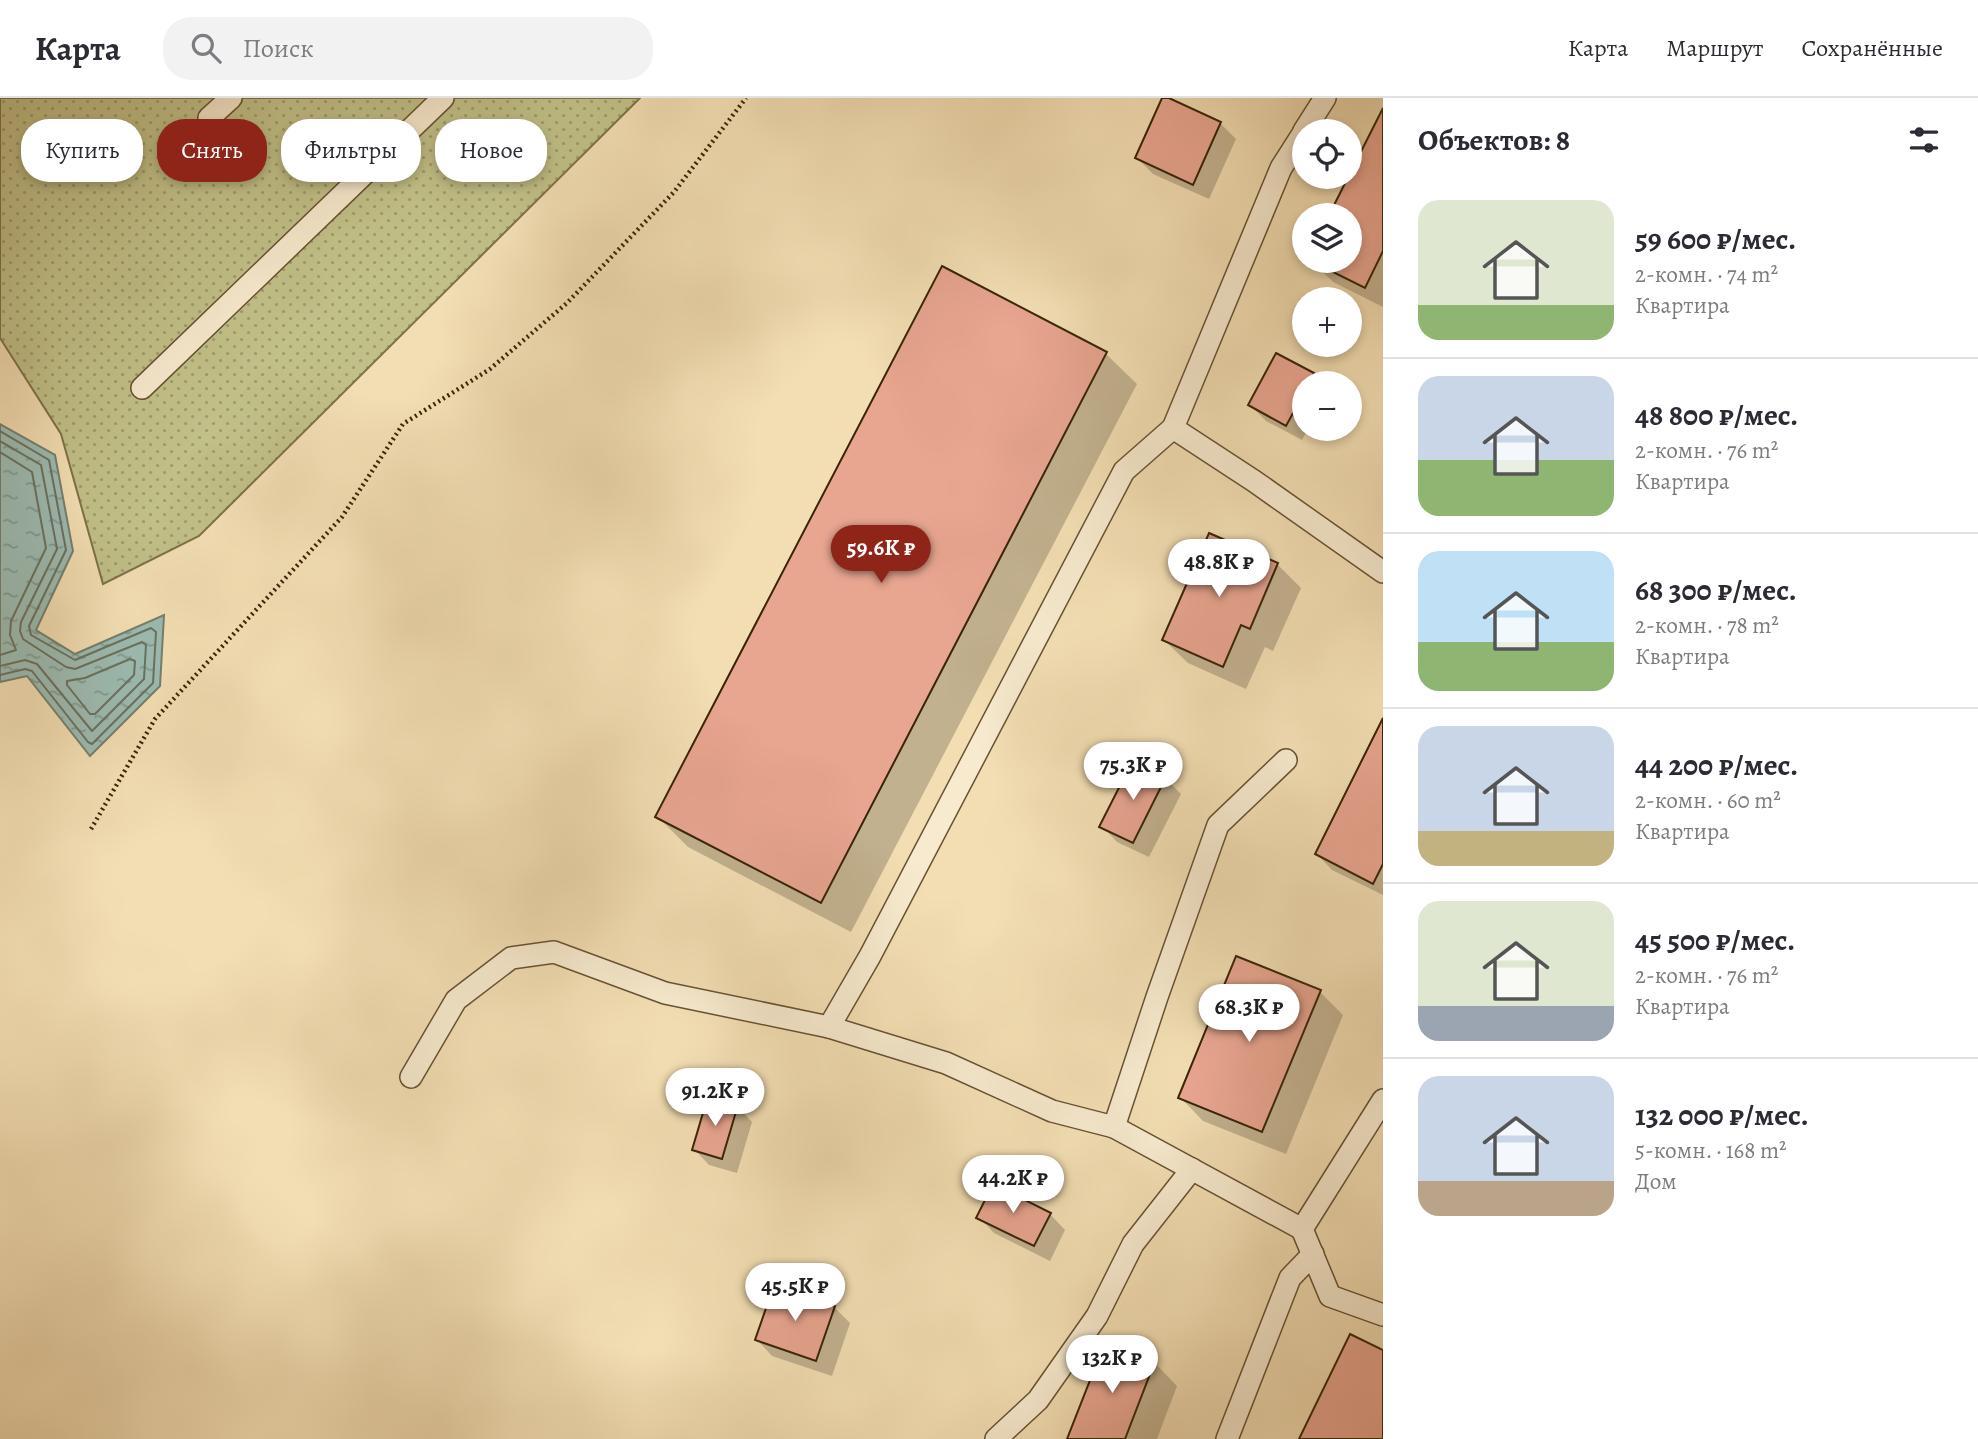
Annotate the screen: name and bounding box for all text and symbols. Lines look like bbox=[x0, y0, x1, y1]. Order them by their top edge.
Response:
search box bbox=[163, 17, 653, 80]
text: Карта bbox=[35, 26, 121, 71]
icon: search bbox=[187, 29, 225, 67]
text: Поиск bbox=[243, 31, 314, 66]
text: Карта bbox=[1568, 32, 1628, 64]
text: Маршрут bbox=[1666, 32, 1764, 64]
text: Сохранённые bbox=[1802, 32, 1943, 64]
chip: Купить bbox=[21, 119, 143, 182]
chip: Снять bbox=[157, 119, 267, 182]
chip: Фильтры bbox=[281, 119, 421, 182]
chip: Новое bbox=[435, 119, 547, 182]
map controls bbox=[1292, 119, 1362, 441]
button: locate bbox=[1292, 119, 1362, 189]
text: Объектов: 8 bbox=[1418, 120, 1570, 160]
icon: filters bbox=[1905, 121, 1943, 159]
button: layers bbox=[1292, 203, 1362, 273]
text: 59 600 ₽/мес. bbox=[1635, 219, 1796, 259]
icon: home bbox=[1474, 228, 1558, 312]
text: 2-комн. · 74 m² bbox=[1635, 259, 1778, 290]
button: + bbox=[1292, 287, 1362, 357]
text: Квартира bbox=[1635, 290, 1730, 321]
button: − bbox=[1292, 371, 1362, 441]
text: 48 800 ₽/мес. bbox=[1635, 395, 1798, 435]
icon: home bbox=[1474, 404, 1558, 488]
text: 2-комн. · 76 m² bbox=[1635, 435, 1778, 466]
text: Квартира bbox=[1635, 466, 1730, 497]
pin: 59.6K ₽ bbox=[816, 526, 946, 585]
text: 59.6K ₽ bbox=[847, 532, 915, 563]
pin: 48.8K ₽ bbox=[1154, 540, 1284, 599]
text: 48.8K ₽ bbox=[1184, 546, 1254, 577]
text: 68 300 ₽/мес. bbox=[1635, 570, 1797, 610]
icon: home bbox=[1474, 579, 1558, 663]
text: 2-комн. · 78 m² bbox=[1635, 610, 1779, 641]
text: Квартира bbox=[1635, 641, 1730, 672]
pin: 75.3K ₽ bbox=[1068, 742, 1198, 802]
text: 44 200 ₽/мес. bbox=[1635, 745, 1798, 785]
text: 75.3K ₽ bbox=[1100, 749, 1166, 780]
icon: home bbox=[1474, 754, 1558, 838]
text: 2-комн. · 60 m² bbox=[1635, 785, 1781, 816]
text: Квартира bbox=[1635, 816, 1730, 847]
text: 45 500 ₽/мес. bbox=[1635, 920, 1795, 960]
icon: home bbox=[1474, 929, 1558, 1013]
text: 2-комн. · 76 m² bbox=[1635, 960, 1778, 991]
pin: 68.3K ₽ bbox=[1184, 984, 1314, 1044]
text: 68.3K ₽ bbox=[1215, 991, 1283, 1022]
text: Квартира bbox=[1635, 991, 1730, 1022]
pin: 91.2K ₽ bbox=[650, 1068, 780, 1128]
text: 91.2K ₽ bbox=[681, 1075, 749, 1106]
text: 132 000 ₽/мес. bbox=[1635, 1095, 1809, 1135]
icon: home bbox=[1474, 1104, 1558, 1188]
text: 5-комн. · 168 m² bbox=[1635, 1135, 1787, 1166]
pin: 44.2K ₽ bbox=[948, 1156, 1078, 1215]
text: 44.2K ₽ bbox=[978, 1162, 1048, 1193]
text: Дом bbox=[1635, 1166, 1677, 1197]
pin: 45.5K ₽ bbox=[730, 1264, 860, 1323]
text: 45.5K ₽ bbox=[761, 1270, 829, 1301]
pin: 132K ₽ bbox=[1055, 1336, 1169, 1395]
text: 132K ₽ bbox=[1082, 1342, 1142, 1373]

